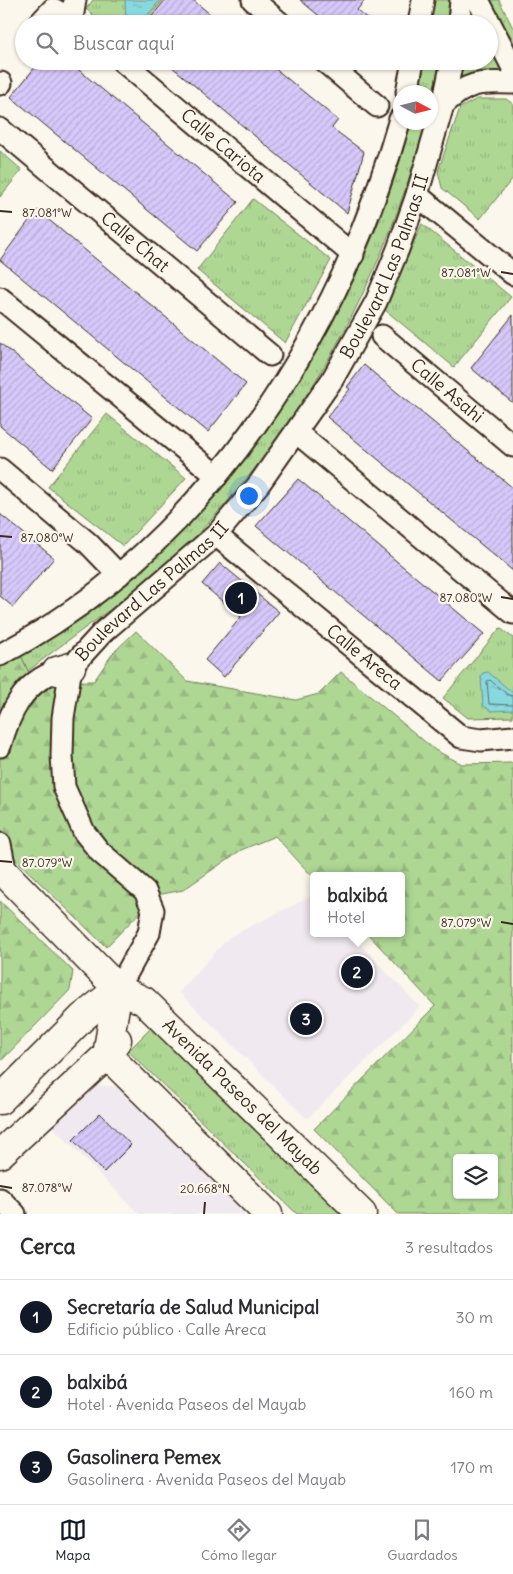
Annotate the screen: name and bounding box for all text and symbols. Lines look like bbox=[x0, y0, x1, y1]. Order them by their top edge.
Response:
search box bbox=[15, 15, 498, 70]
icon: search bbox=[33, 29, 61, 57]
text: Buscar aquí bbox=[73, 31, 174, 55]
north arrow bbox=[393, 85, 438, 130]
street label: Calle Cariota bbox=[176, 103, 271, 188]
street label: Boulevard Las Palmas II bbox=[335, 171, 433, 362]
text: 87.081°W bbox=[22, 205, 72, 220]
street label: Calle Chat bbox=[96, 206, 174, 277]
text: 87.081°W bbox=[441, 265, 491, 280]
street label: Calle Asahi bbox=[406, 353, 489, 428]
your location bbox=[236, 483, 262, 509]
street label: Boulevard Las Palmas II bbox=[70, 517, 233, 666]
text: 87.080°W bbox=[21, 530, 74, 545]
pin: 1 bbox=[225, 579, 257, 617]
text: 87.080°W bbox=[440, 590, 493, 605]
street label: Calle Areca bbox=[322, 619, 407, 695]
text: 87.079°W bbox=[22, 855, 72, 870]
popup bbox=[310, 872, 405, 937]
text: balxibá bbox=[327, 883, 388, 907]
text: Hotel bbox=[327, 907, 365, 927]
text: 87.079°W bbox=[441, 915, 491, 930]
pin: 2 bbox=[341, 953, 373, 991]
pin: 3 bbox=[290, 1000, 322, 1038]
street label: Avenida Paseos del Mayab bbox=[158, 1013, 327, 1180]
map controls bbox=[453, 1154, 498, 1199]
button: layers bbox=[453, 1154, 498, 1199]
text: 87.078°W bbox=[22, 1180, 72, 1195]
text: 20.668°N bbox=[180, 1181, 230, 1196]
text: Cerca bbox=[20, 1233, 75, 1260]
text: 3 resultados bbox=[405, 1237, 493, 1257]
text: Secretaría de Salud Municipal bbox=[67, 1295, 319, 1319]
text: 1 bbox=[33, 1307, 39, 1327]
text: 30 m bbox=[456, 1307, 493, 1327]
text: Edificio público · Calle Areca bbox=[67, 1319, 266, 1339]
text: balxibá bbox=[67, 1370, 128, 1394]
text: 2 bbox=[32, 1382, 40, 1402]
text: 160 m bbox=[449, 1382, 493, 1402]
text: Hotel · Avenida Paseos del Mayab bbox=[67, 1394, 306, 1414]
text: Gasolinera Pemex bbox=[67, 1445, 221, 1469]
text: 3 bbox=[31, 1457, 41, 1477]
text: 170 m bbox=[450, 1457, 493, 1477]
text: Gasolinera · Avenida Paseos del Mayab bbox=[67, 1469, 346, 1489]
tab: Mapa bbox=[55, 1516, 90, 1564]
tab: Cómo llegar bbox=[201, 1516, 277, 1564]
tab: Guardados bbox=[387, 1516, 458, 1564]

